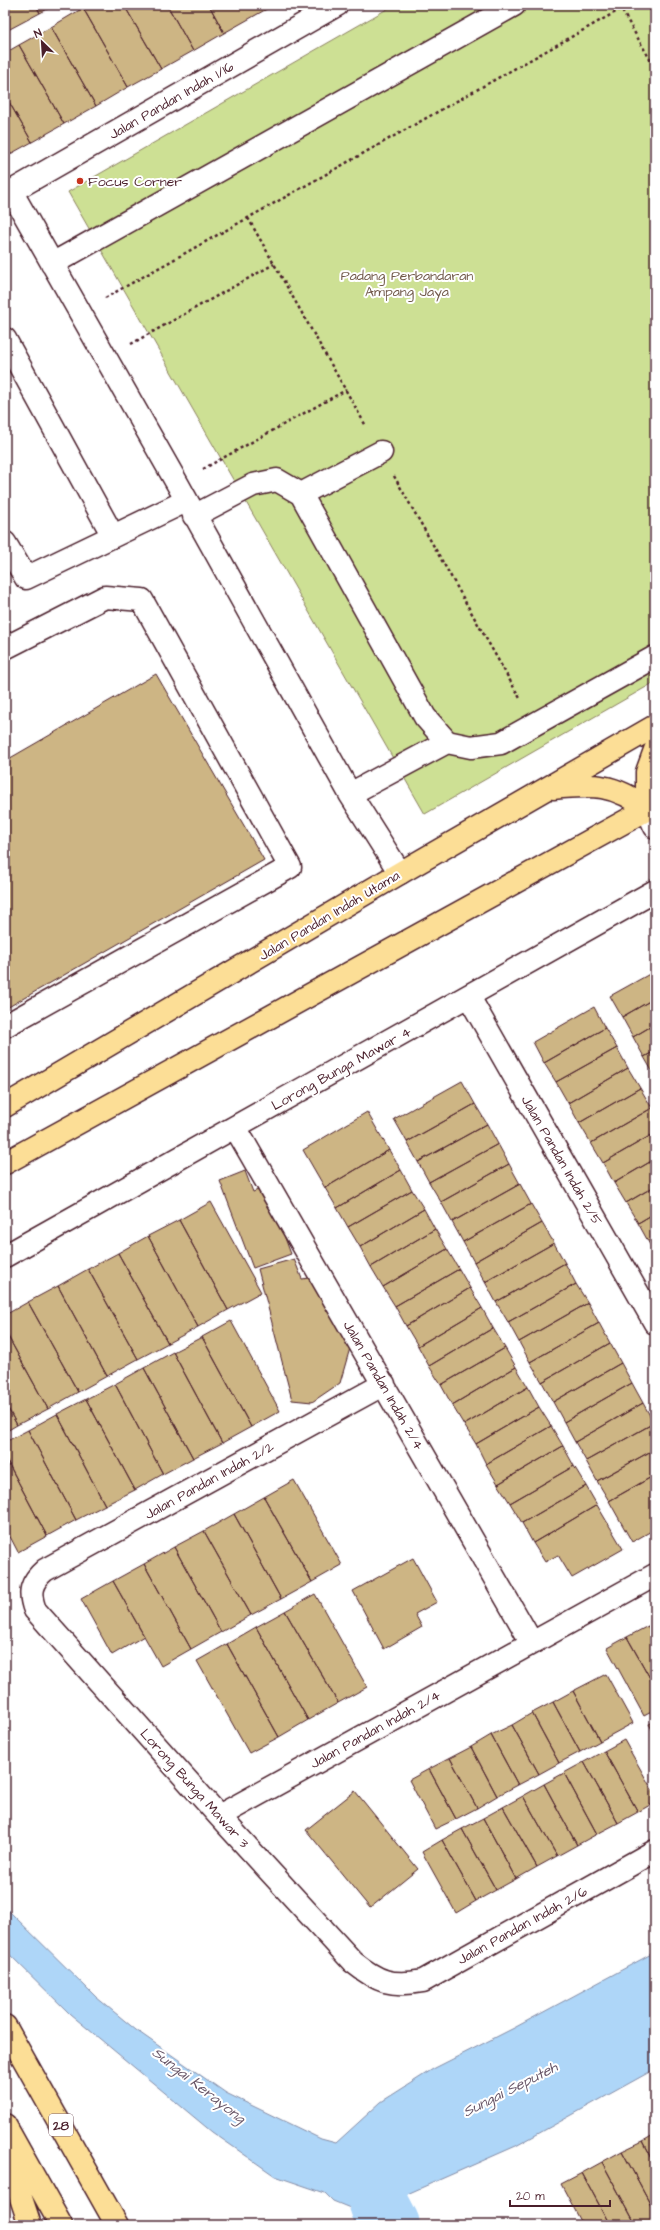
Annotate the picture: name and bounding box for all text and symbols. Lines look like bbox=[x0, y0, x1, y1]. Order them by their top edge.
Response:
north arrow bbox=[22, 22, 62, 62]
text: N bbox=[32, 25, 44, 42]
street label: Jalan Pandan Indah 1/16 bbox=[105, 57, 238, 145]
place label: Focus Corner bbox=[88, 172, 182, 192]
marker: Focus Corner bbox=[75, 176, 85, 186]
park label: Padang Perbandaran Ampang Jaya bbox=[341, 266, 473, 302]
street label: Jalan Pandan Indah Utama bbox=[255, 866, 404, 966]
street label: Lorong Bunga Mawar 4 bbox=[268, 1022, 415, 1116]
street label: Jalan Pandan Indah 2/5 bbox=[516, 1092, 607, 1229]
street label: Jalan Pandan Indah 2/4 bbox=[338, 1317, 429, 1454]
street label: Jalan Pandan Indah 2/2 bbox=[141, 1437, 278, 1525]
street label: Jalan Pandan Indah 2/4 bbox=[307, 1685, 445, 1774]
street label: Lorong Bunga Mawar 3 bbox=[135, 1725, 253, 1853]
street label: Jalan Pandan Indah 2/6 bbox=[454, 1882, 591, 1970]
water label: Sungai Kerayong bbox=[147, 2042, 251, 2130]
water label: Sungai Seputeh bbox=[459, 2056, 562, 2123]
road number: 28 bbox=[49, 2114, 73, 2136]
scale bar bbox=[510, 2182, 610, 2208]
text: 20 m bbox=[516, 2188, 545, 2205]

